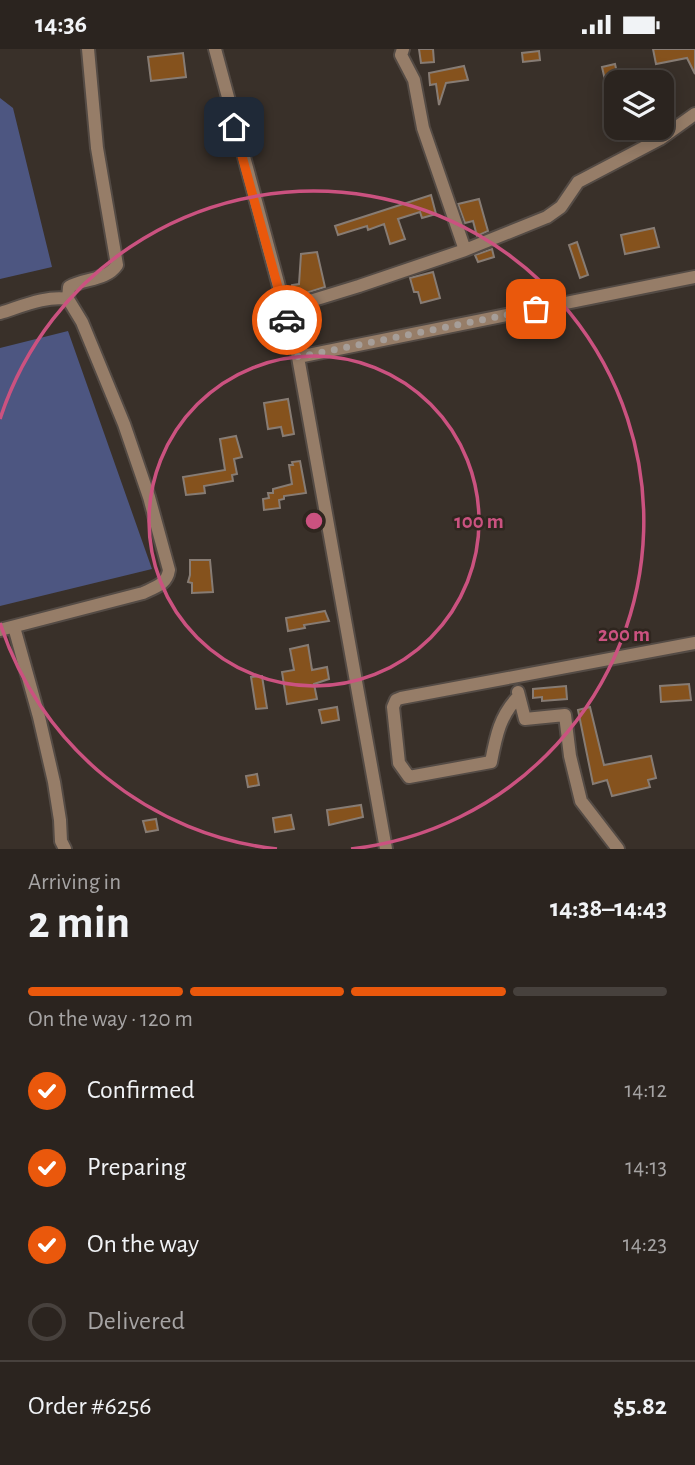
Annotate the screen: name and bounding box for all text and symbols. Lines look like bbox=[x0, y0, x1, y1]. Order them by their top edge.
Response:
text: 14:36 bbox=[35, 11, 87, 37]
map controls bbox=[604, 70, 674, 140]
button: layers bbox=[604, 70, 674, 140]
pin bbox=[204, 97, 264, 157]
icon: home bbox=[215, 108, 253, 146]
pin bbox=[506, 279, 566, 339]
courier bbox=[252, 285, 322, 355]
icon: bag bbox=[517, 290, 555, 328]
icon: car bbox=[268, 301, 306, 339]
centre of rings bbox=[302, 509, 326, 533]
text: 100 m bbox=[454, 511, 504, 532]
text: 200 m bbox=[598, 624, 650, 645]
text: Arriving in bbox=[28, 871, 121, 894]
text: 14:38–14:43 bbox=[550, 895, 667, 921]
text: 2 min bbox=[28, 900, 130, 946]
text: On the way · 120 m bbox=[28, 1008, 193, 1031]
icon: check bbox=[28, 1072, 66, 1110]
text: Confirmed bbox=[87, 1077, 195, 1103]
text: 14:12 bbox=[624, 1079, 667, 1102]
icon: check bbox=[28, 1149, 66, 1187]
text: Preparing bbox=[87, 1154, 186, 1180]
text: 14:13 bbox=[625, 1156, 667, 1179]
icon: check bbox=[28, 1226, 66, 1264]
text: On the way bbox=[87, 1231, 199, 1257]
text: 14:23 bbox=[623, 1233, 667, 1256]
text: Delivered bbox=[87, 1308, 185, 1334]
text: Order #6256 bbox=[28, 1393, 152, 1419]
text: $5.82 bbox=[613, 1393, 667, 1419]

